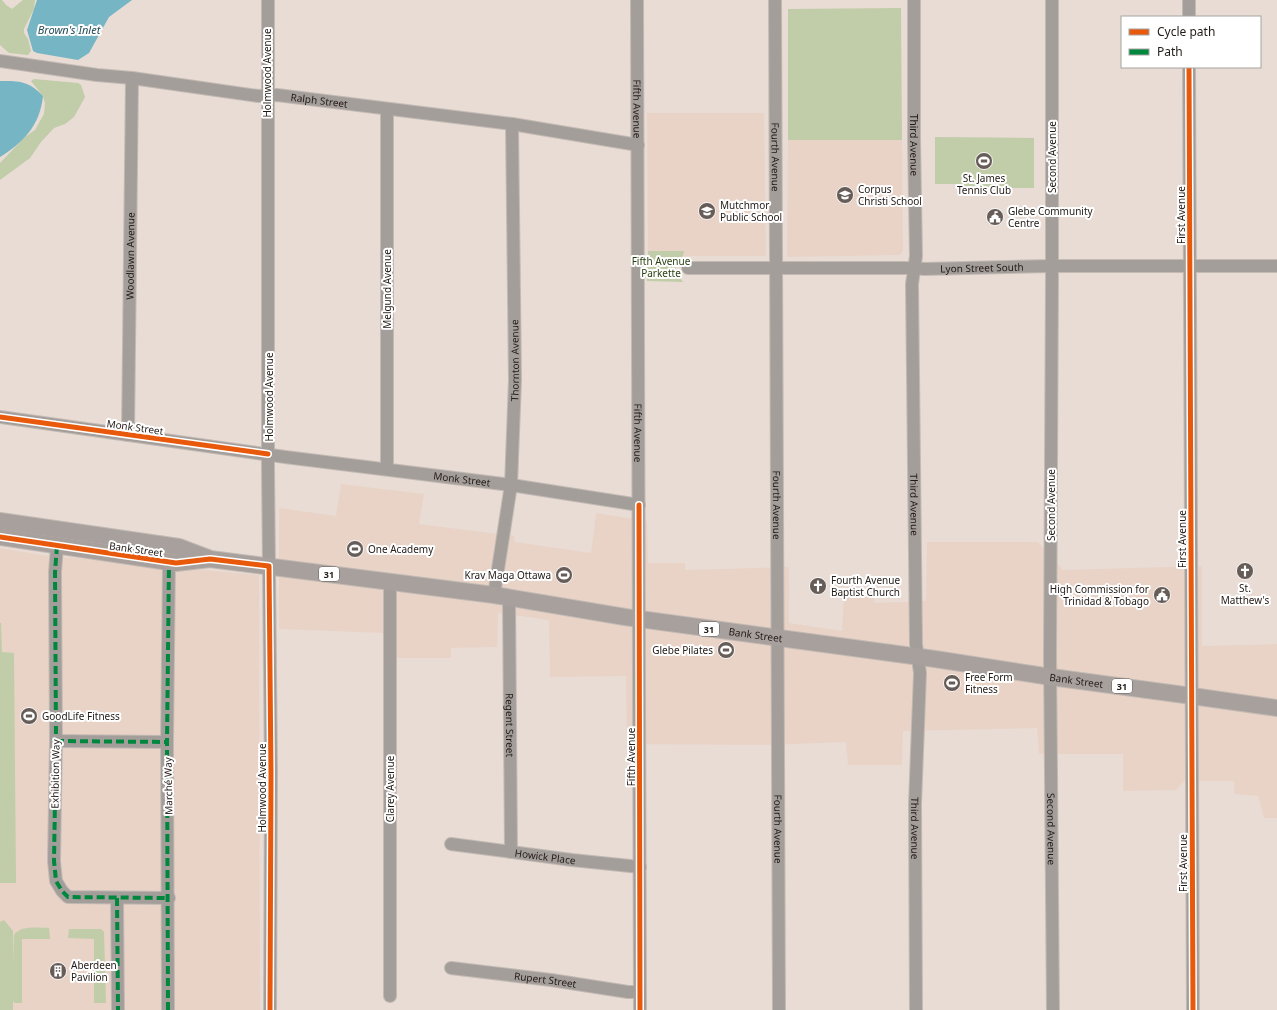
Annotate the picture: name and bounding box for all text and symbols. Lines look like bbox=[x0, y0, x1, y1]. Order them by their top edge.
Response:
legend bbox=[1121, 16, 1261, 68]
water label: Brown's Inlet bbox=[38, 22, 101, 37]
text: Cycle path bbox=[1157, 23, 1215, 40]
street label: Holmwood Avenue bbox=[260, 28, 274, 118]
text: Path bbox=[1157, 43, 1183, 60]
street label: Fifth Avenue bbox=[630, 80, 644, 139]
street label: Ralph Street bbox=[290, 90, 349, 111]
street label: Third Avenue bbox=[907, 114, 922, 177]
street label: Second Avenue bbox=[1045, 121, 1059, 193]
street label: Fourth Avenue bbox=[768, 122, 783, 192]
sports icon: St. James Tennis Club bbox=[974, 151, 994, 171]
place label: St. James Tennis Club bbox=[957, 171, 1011, 197]
place label: Corpus Christi School bbox=[858, 182, 922, 208]
school or university icon: Corpus Christi School bbox=[835, 185, 855, 205]
street label: First Avenue bbox=[1174, 186, 1188, 244]
place label: Mutchmor Public School bbox=[720, 198, 782, 224]
school or university icon: Mutchmor Public School bbox=[697, 201, 717, 221]
place label: Glebe Community Centre bbox=[1008, 204, 1094, 230]
public building icon: Glebe Community Centre bbox=[985, 207, 1005, 227]
street label: Woodlawn Avenue bbox=[123, 212, 137, 300]
street label: Melgund Avenue bbox=[380, 249, 394, 329]
park label: Fifth Avenue Parkette bbox=[632, 254, 691, 280]
street label: Lyon Street South bbox=[940, 260, 1024, 276]
street label: Thornton Avenue bbox=[507, 319, 522, 402]
street label: Holmwood Avenue bbox=[262, 352, 276, 442]
street label: Fifth Avenue bbox=[631, 404, 645, 463]
street label: Monk Street bbox=[106, 416, 165, 438]
street label: Monk Street bbox=[433, 468, 491, 489]
street label: Second Avenue bbox=[1044, 469, 1058, 541]
street label: Fourth Avenue bbox=[770, 470, 784, 540]
street label: Third Avenue bbox=[907, 474, 922, 536]
street label: First Avenue bbox=[1175, 510, 1189, 568]
street label: Bank Street bbox=[108, 538, 164, 560]
sports icon: One Academy bbox=[345, 539, 365, 559]
place label: One Academy bbox=[368, 542, 434, 556]
church icon: St. Matthew's bbox=[1235, 561, 1255, 581]
sports icon: Krav Maga Ottawa bbox=[554, 565, 574, 585]
road number: 31 bbox=[319, 567, 339, 581]
place label: Krav Maga Ottawa bbox=[464, 568, 551, 582]
place label: Fourth Avenue Baptist Church bbox=[831, 573, 900, 599]
church icon: Fourth Avenue Baptist Church bbox=[808, 576, 828, 596]
place label: St. Matthew's bbox=[1221, 581, 1269, 607]
place label: High Commission for Trinidad & Tobago bbox=[1050, 582, 1149, 608]
public building icon: High Commission for Trinidad & Tobago bbox=[1152, 585, 1172, 605]
road number: 31 bbox=[699, 622, 719, 636]
street label: Bank Street bbox=[728, 624, 784, 645]
sports icon: Glebe Pilates bbox=[716, 640, 736, 660]
place label: Glebe Pilates bbox=[652, 643, 713, 657]
place label: Free Form Fitness bbox=[965, 670, 1013, 696]
street label: Bank Street bbox=[1048, 670, 1104, 691]
sports icon: Free Form Fitness bbox=[942, 673, 962, 693]
road number: 31 bbox=[1112, 679, 1132, 693]
street label: Regent Street bbox=[503, 693, 517, 757]
sports icon: GoodLife Fitness bbox=[19, 706, 39, 726]
place label: GoodLife Fitness bbox=[42, 709, 120, 723]
street label: Fifth Avenue bbox=[624, 727, 638, 786]
street label: Exhibition Way bbox=[47, 738, 63, 809]
street label: Holmwood Avenue bbox=[255, 743, 269, 833]
street label: Clarey Avenue bbox=[383, 755, 397, 822]
street label: Marché Way bbox=[160, 756, 176, 815]
street label: Second Avenue bbox=[1044, 793, 1059, 865]
street label: Fourth Avenue bbox=[771, 794, 785, 864]
street label: Third Avenue bbox=[908, 797, 922, 860]
street label: First Avenue bbox=[1176, 834, 1190, 892]
street label: Howick Place bbox=[514, 845, 577, 867]
place label: Aberdeen Pavilion bbox=[71, 958, 117, 984]
building icon: Aberdeen Pavilion bbox=[48, 961, 68, 981]
street label: Rupert Street bbox=[513, 969, 578, 991]

